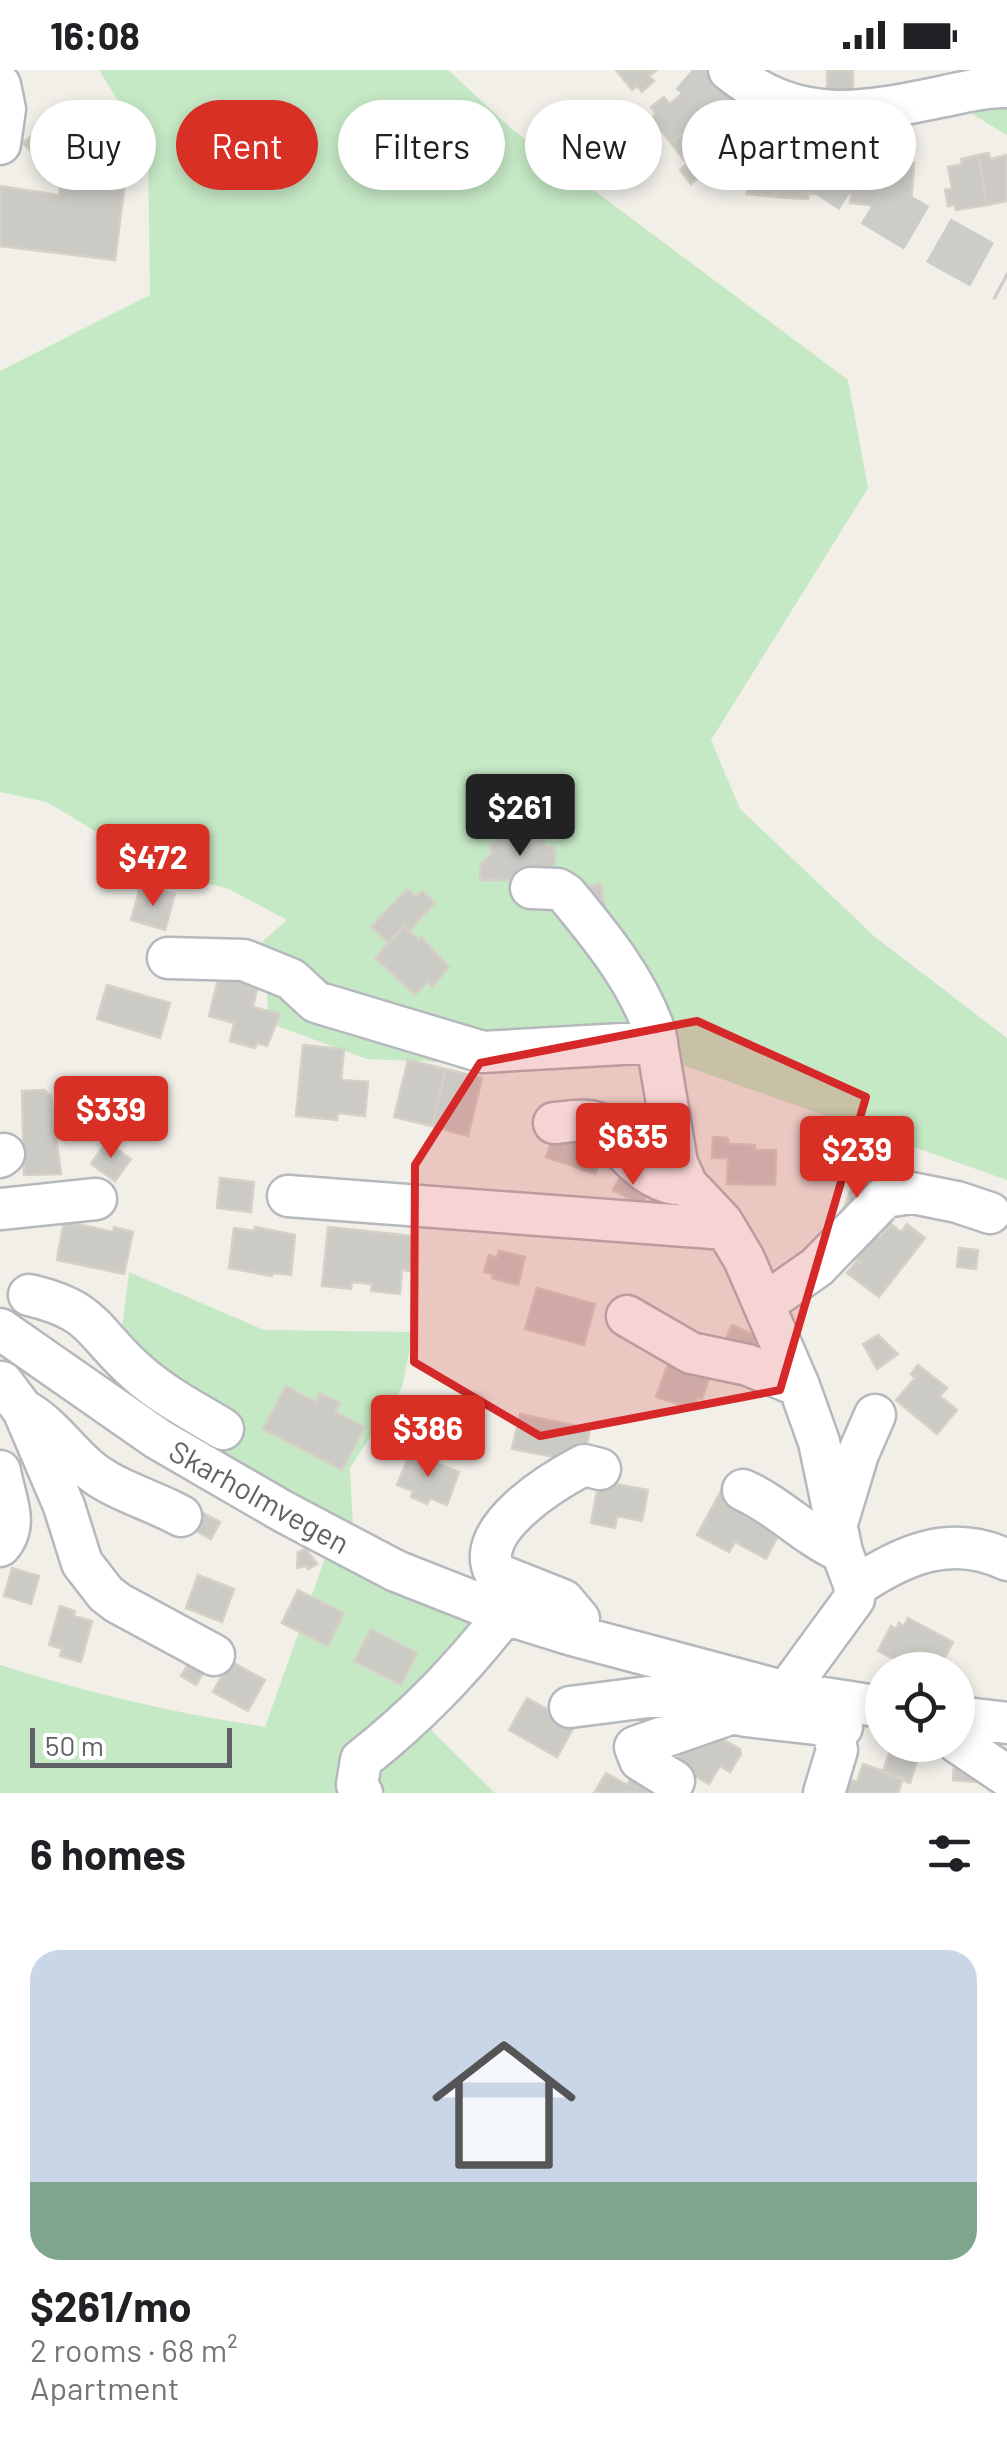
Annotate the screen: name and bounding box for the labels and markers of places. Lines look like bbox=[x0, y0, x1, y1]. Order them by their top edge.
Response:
pin: $261 bbox=[461, 774, 579, 859]
pin: $472 bbox=[94, 824, 212, 909]
pin: $339 bbox=[52, 1076, 170, 1161]
pin: $635 bbox=[574, 1103, 692, 1188]
pin: $239 bbox=[798, 1116, 916, 1201]
pin: $386 bbox=[369, 1395, 487, 1480]

